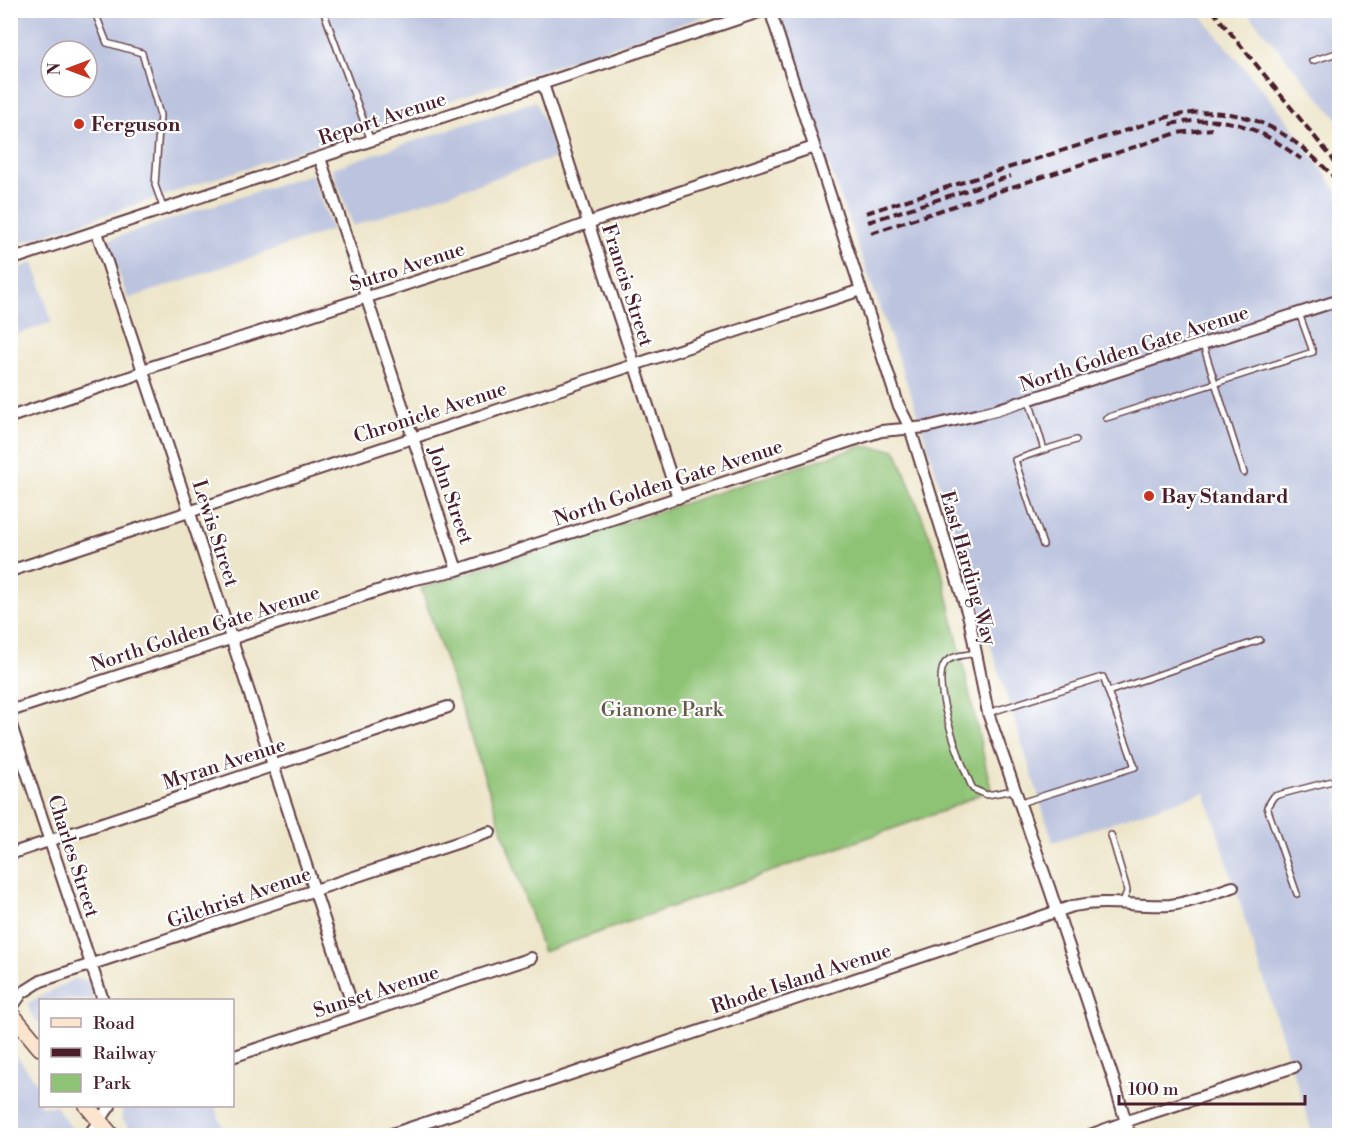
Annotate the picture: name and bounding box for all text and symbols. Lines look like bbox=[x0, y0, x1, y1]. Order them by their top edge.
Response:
north arrow bbox=[39, 39, 99, 99]
text: N bbox=[45, 62, 65, 75]
street label: Report Avenue bbox=[315, 87, 450, 152]
place label: Ferguson bbox=[91, 113, 181, 138]
marker: Ferguson bbox=[72, 117, 86, 131]
street label: Francis Street bbox=[595, 221, 658, 350]
street label: Sutro Avenue bbox=[347, 237, 468, 298]
street label: North Golden Gate Avenue bbox=[1017, 300, 1252, 398]
street label: Chronicle Avenue bbox=[351, 377, 510, 450]
street label: North Golden Gate Avenue bbox=[551, 434, 786, 532]
street label: John Street bbox=[421, 442, 478, 548]
street label: Lewis Street bbox=[186, 477, 244, 590]
place label: Bay Standard bbox=[1161, 485, 1289, 510]
street label: East Harding Way bbox=[934, 488, 1002, 649]
marker: Bay Standard bbox=[1142, 489, 1156, 503]
street label: North Golden Gate Avenue bbox=[88, 580, 323, 678]
park label: Gianone Park bbox=[601, 698, 725, 723]
street label: Myran Avenue bbox=[160, 733, 289, 796]
street label: Charles Street bbox=[41, 792, 104, 921]
street label: Gilchrist Avenue bbox=[164, 862, 315, 935]
street label: Rhode Island Avenue bbox=[708, 938, 895, 1020]
street label: Sunset Avenue bbox=[310, 960, 443, 1025]
legend bbox=[39, 999, 234, 1107]
text: Road bbox=[93, 1012, 136, 1035]
text: Railway bbox=[93, 1042, 157, 1065]
scale bar bbox=[1119, 1068, 1305, 1106]
text: Park bbox=[93, 1072, 132, 1095]
text: 100 m bbox=[1128, 1078, 1179, 1101]

